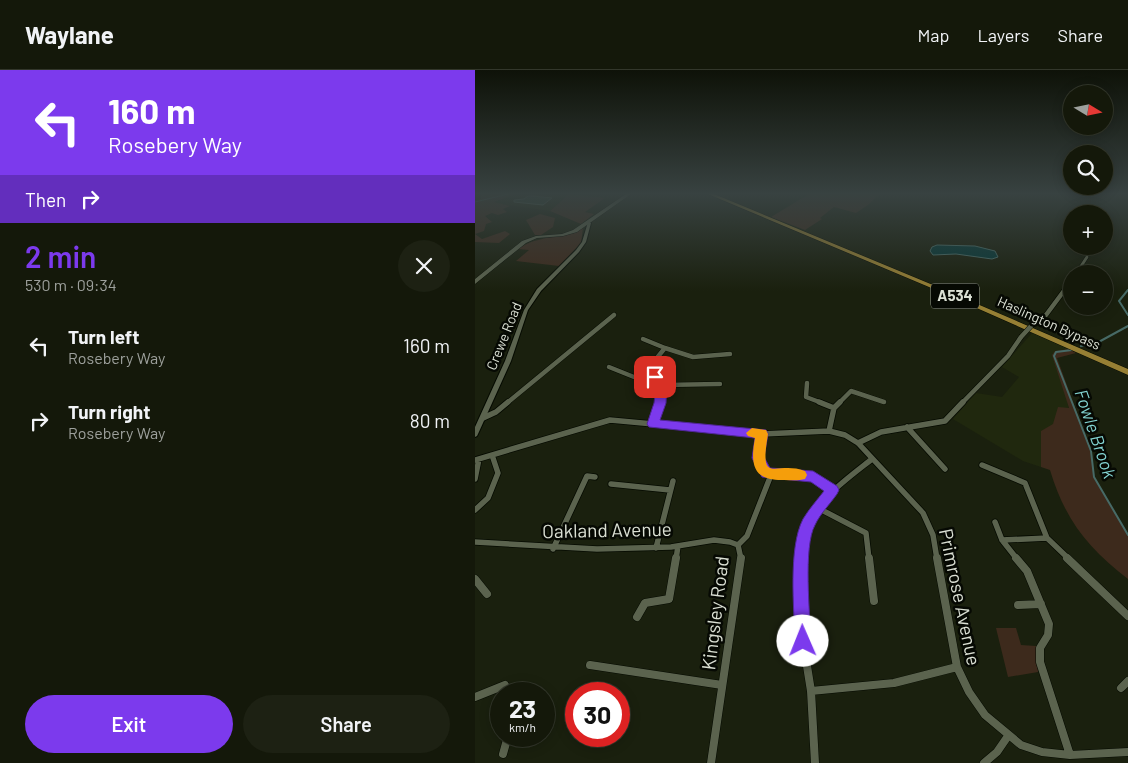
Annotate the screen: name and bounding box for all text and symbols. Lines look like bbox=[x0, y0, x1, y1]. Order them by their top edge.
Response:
text: Waylane bbox=[25, 20, 114, 49]
text: Map bbox=[917, 24, 949, 46]
text: Layers bbox=[977, 24, 1030, 46]
text: Share bbox=[1058, 24, 1103, 46]
north arrow bbox=[1063, 85, 1113, 135]
map controls bbox=[1063, 85, 1113, 315]
text: 160 m bbox=[108, 89, 195, 131]
icon: left bbox=[25, 90, 90, 155]
text: Rosebery Way bbox=[108, 131, 242, 157]
button: search bbox=[1063, 145, 1113, 195]
icon: right bbox=[76, 185, 104, 213]
text: Then bbox=[25, 188, 66, 211]
button: + bbox=[1063, 205, 1113, 255]
text: 2 min bbox=[25, 238, 96, 274]
button: close bbox=[398, 240, 450, 292]
button: − bbox=[1063, 265, 1113, 315]
text: 530 m · 09:34 bbox=[25, 275, 117, 294]
road number: A534 bbox=[931, 284, 979, 308]
street label: Haslington Bypass bbox=[995, 292, 1104, 353]
street label: Crewe Road bbox=[482, 299, 525, 372]
text: Turn left bbox=[68, 325, 139, 348]
icon: left bbox=[25, 332, 53, 360]
text: 160 m bbox=[403, 334, 450, 357]
text: Rosebery Way bbox=[68, 348, 165, 367]
pin bbox=[634, 356, 676, 398]
icon: arrive bbox=[641, 363, 669, 391]
water label: Fowle Brook bbox=[1070, 386, 1122, 481]
text: Turn right bbox=[68, 400, 150, 423]
icon: right bbox=[25, 407, 53, 435]
text: 80 m bbox=[410, 409, 450, 432]
text: Rosebery Way bbox=[68, 423, 165, 442]
street label: Oakland Avenue bbox=[542, 517, 672, 542]
street label: Primrose Avenue bbox=[935, 526, 986, 667]
street label: Kingsley Road bbox=[696, 555, 733, 671]
position arrow bbox=[776, 614, 828, 666]
speed limit sign: 30 bbox=[565, 682, 630, 747]
text: 23 bbox=[509, 693, 536, 723]
button: Exit bbox=[25, 695, 233, 753]
button: Share bbox=[243, 695, 450, 753]
text: km/h bbox=[509, 720, 536, 734]

